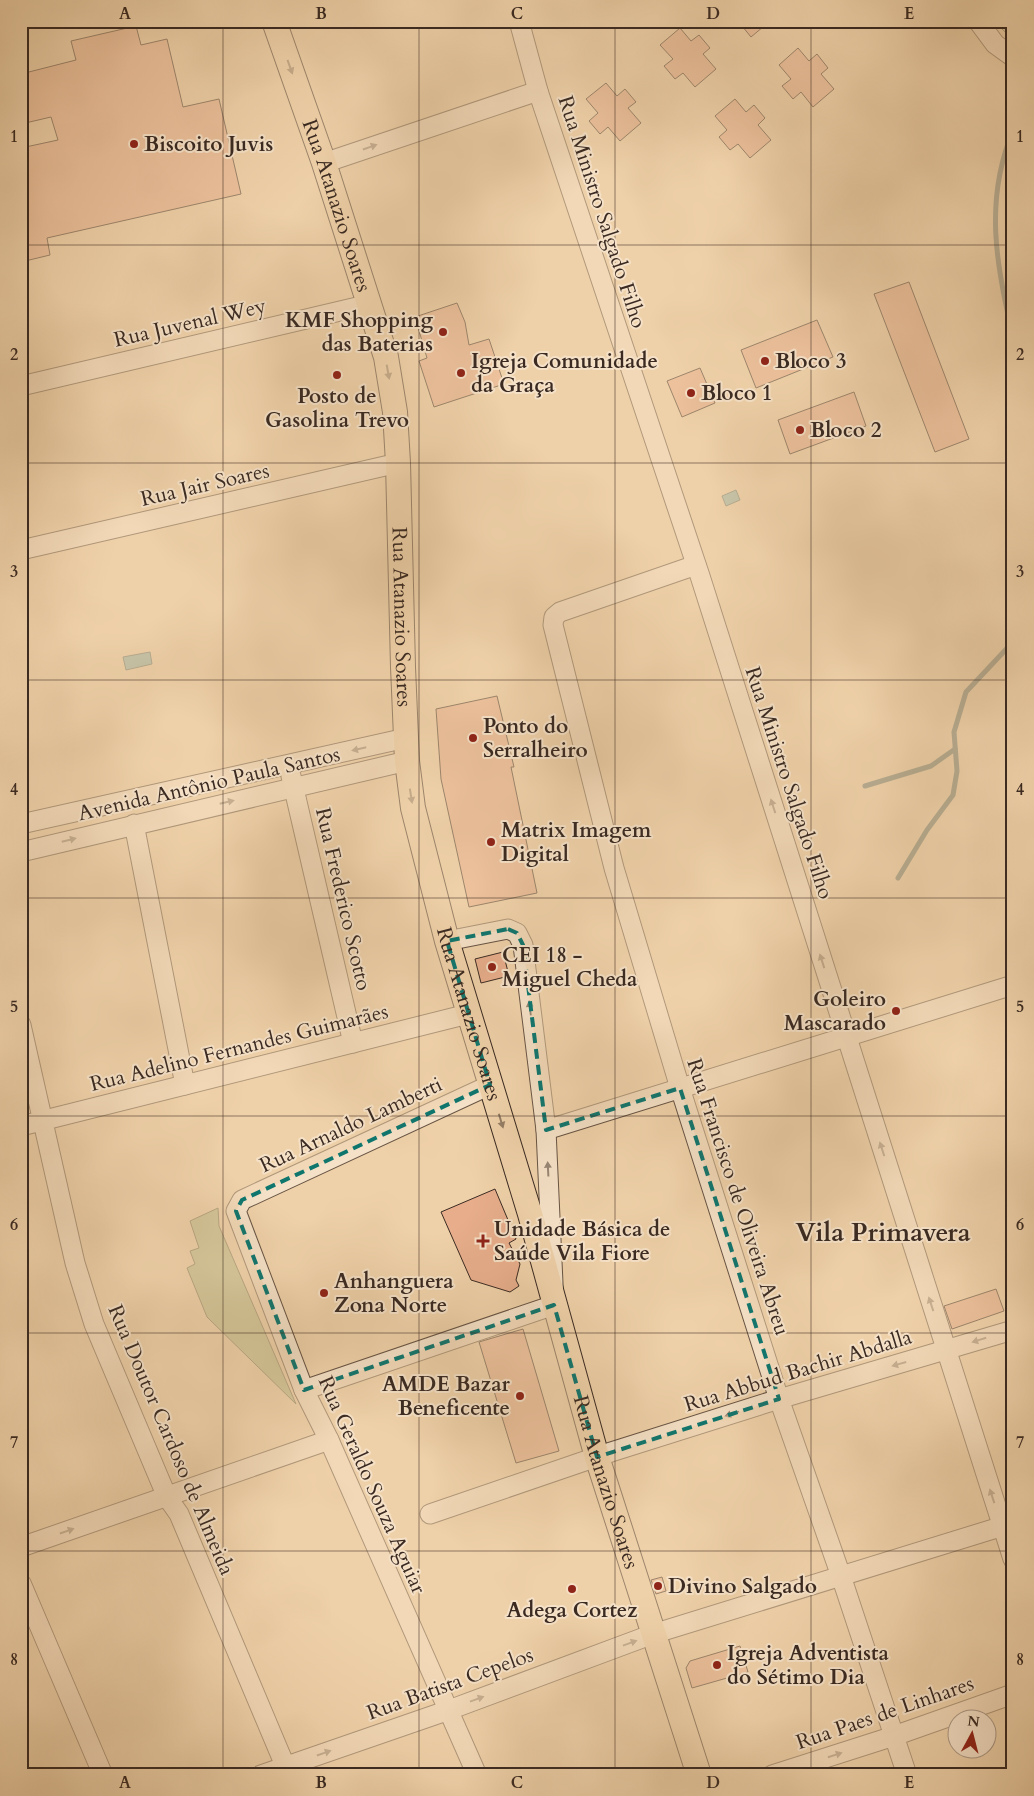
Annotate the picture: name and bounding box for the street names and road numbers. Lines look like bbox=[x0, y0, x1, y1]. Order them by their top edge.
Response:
street label: Rua Ministro Salgado Filho bbox=[551, 92, 653, 332]
street label: Rua Atanazio Soares bbox=[295, 115, 379, 295]
street label: Rua Juvenal Wey bbox=[111, 291, 269, 355]
street label: Rua Jair Soares bbox=[138, 456, 272, 514]
street label: Rua Atanazio Soares bbox=[385, 527, 419, 707]
street label: Rua Ministro Salgado Filho bbox=[738, 663, 840, 903]
street label: Avenida Antônio Paula Santos bbox=[75, 740, 343, 828]
street label: Rua Frederico Scotto bbox=[308, 805, 378, 993]
street label: Rua Atanazio Soares bbox=[430, 924, 509, 1104]
street label: Rua Adelino Fernandes Guimarães bbox=[87, 997, 391, 1099]
street label: Rua Francisco de Oliveira Abreu bbox=[679, 1055, 797, 1339]
street label: Rua Arnaldo Lamberti bbox=[255, 1070, 447, 1180]
street label: Rua Doutor Cardoso de Almeida bbox=[101, 1300, 241, 1580]
street label: Rua Abbud Bachir Abdalla bbox=[681, 1323, 915, 1419]
street label: Rua Geraldo Souza Aguiar bbox=[311, 1371, 433, 1599]
street label: Rua Atanazio Soares bbox=[566, 1392, 646, 1573]
street label: Rua Batista Cepelos bbox=[363, 1640, 537, 1728]
street label: Rua Paes de Linhares bbox=[792, 1669, 978, 1757]

